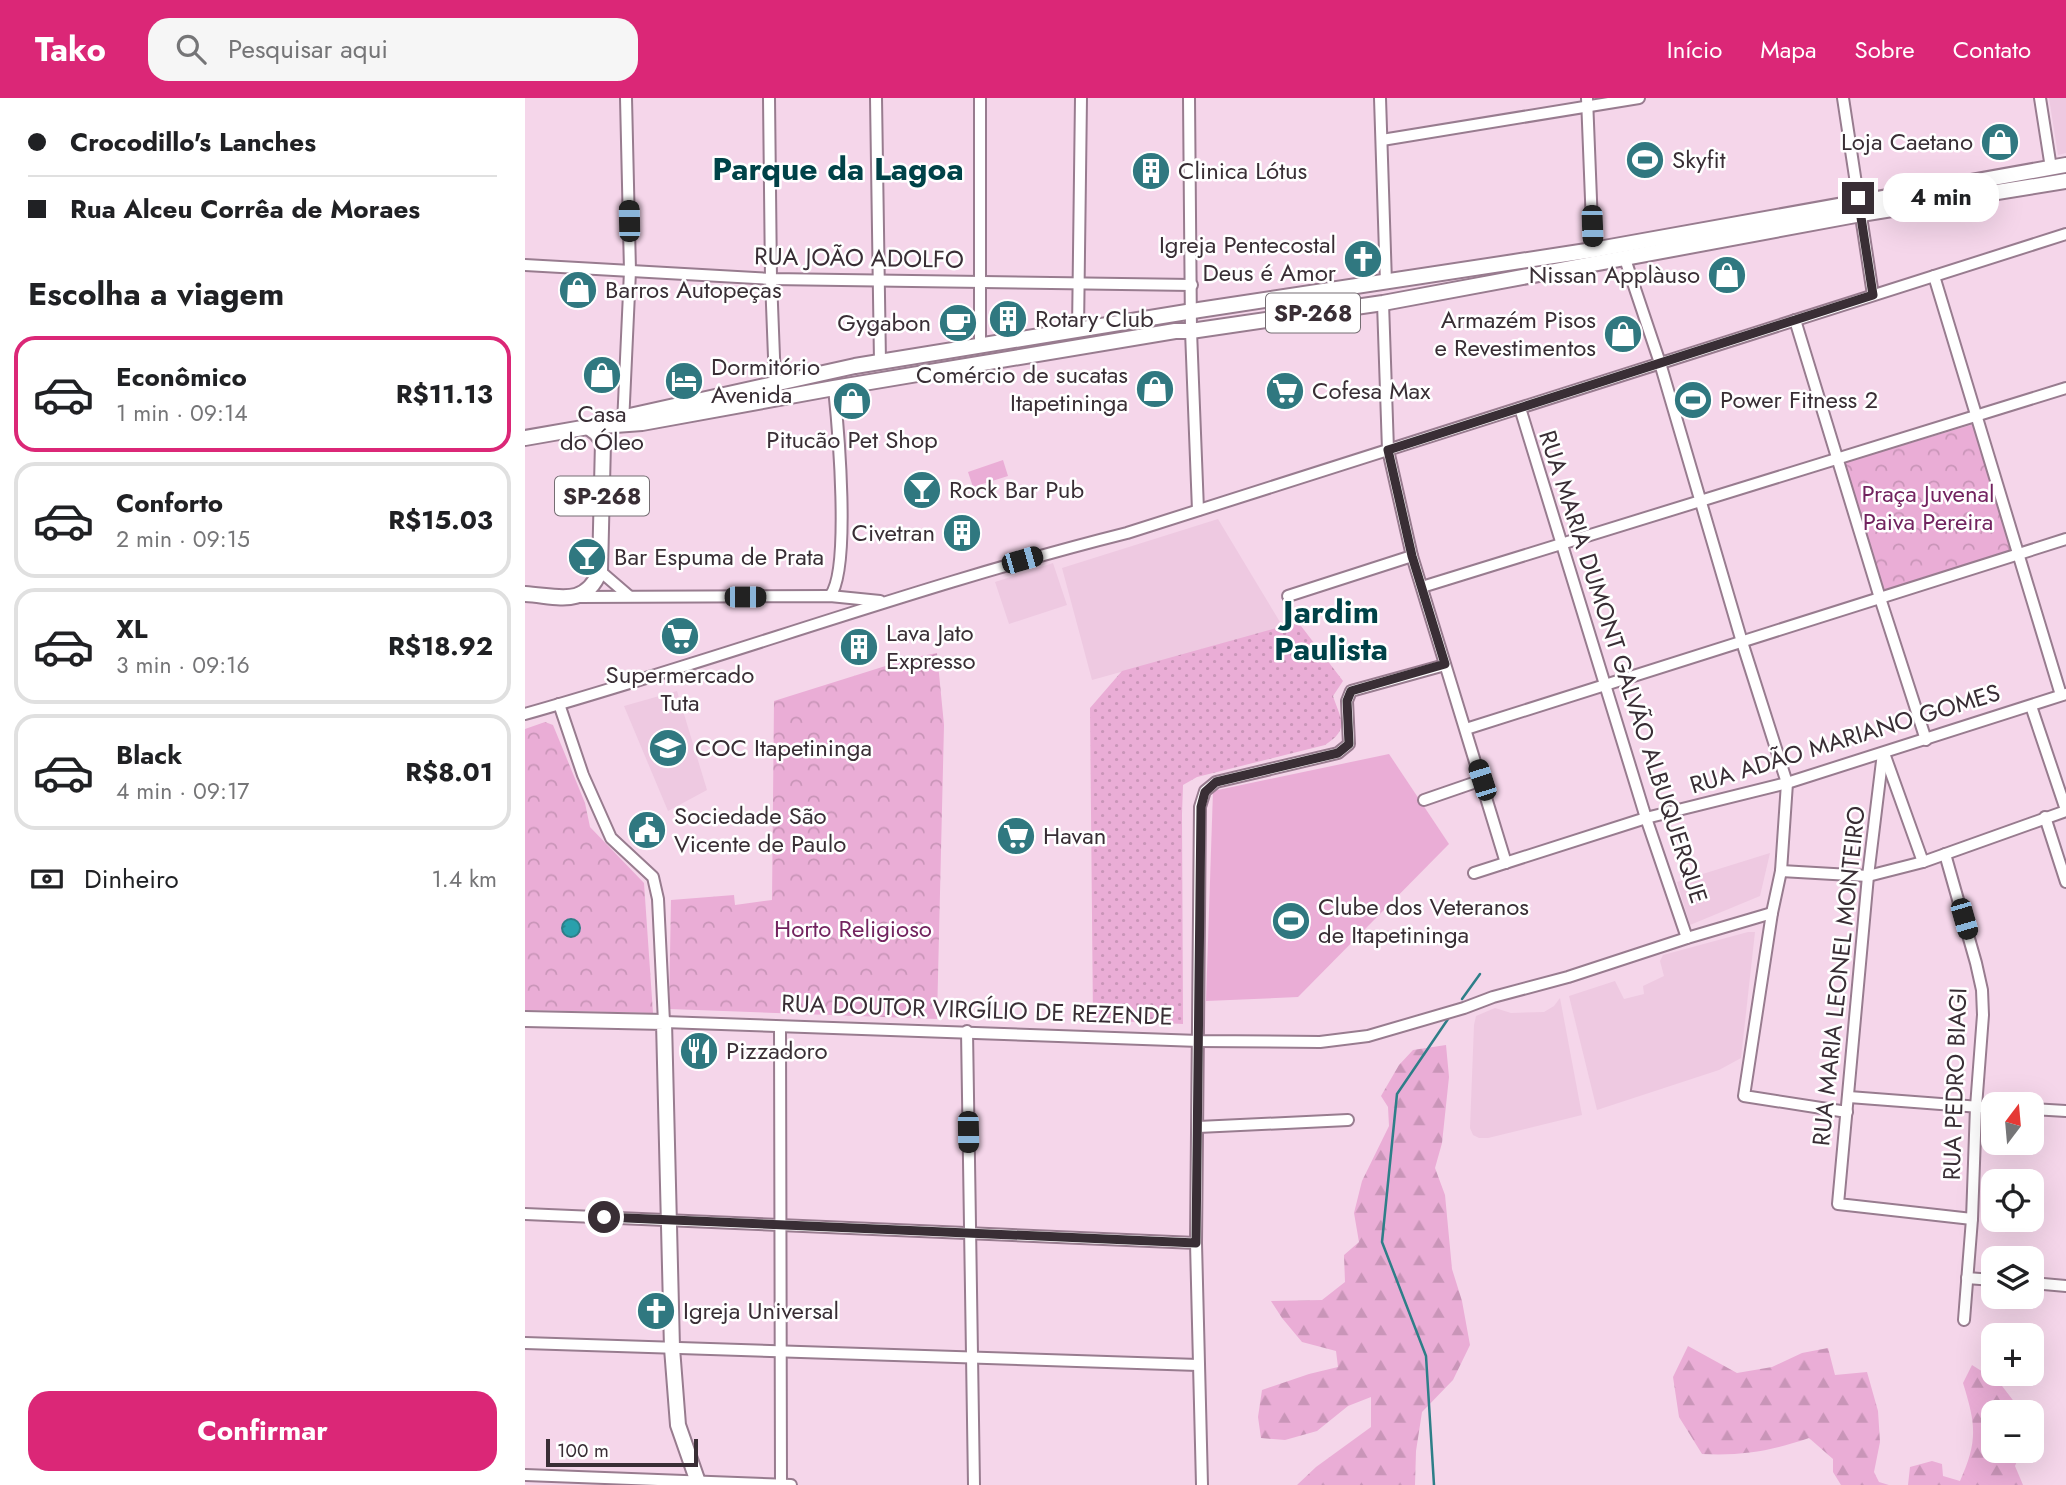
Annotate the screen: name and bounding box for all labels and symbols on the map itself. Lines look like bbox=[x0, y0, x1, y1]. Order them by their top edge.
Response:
shop icon: Loja Caetano bbox=[1979, 121, 2021, 163]
place label: Loja Caetano bbox=[1841, 124, 1973, 159]
sports icon: Skyfit bbox=[1624, 139, 1666, 181]
place label: Skyfit bbox=[1672, 142, 1726, 177]
district label: Parque da Lagoa bbox=[712, 146, 964, 192]
building icon: Clinica Lótus bbox=[1130, 150, 1172, 192]
place label: Clinica Lótus bbox=[1178, 153, 1307, 188]
callout: 4 min bbox=[1883, 174, 1998, 222]
route end bbox=[1842, 182, 1874, 214]
car bbox=[619, 200, 640, 242]
car bbox=[1581, 205, 1604, 247]
place label: Igreja Pentecostal Deus é Amor bbox=[1159, 227, 1337, 290]
street label: RUA JOÃO ADOLFO bbox=[754, 238, 964, 277]
church icon: Igreja Pentecostal Deus é Amor bbox=[1342, 238, 1384, 280]
shop icon: Nissan Applàuso bbox=[1706, 254, 1748, 296]
place label: Nissan Applàuso bbox=[1529, 257, 1700, 292]
shop icon: Barros Autopeças bbox=[557, 269, 599, 311]
place label: Barros Autopeças bbox=[605, 272, 782, 307]
road number: SP-268 bbox=[1266, 294, 1360, 332]
building icon: Rotary Club bbox=[987, 298, 1029, 340]
place label: Rotary Club bbox=[1035, 301, 1154, 336]
cafe icon: Gygabon bbox=[937, 302, 979, 344]
place label: Armazém Pisos e Revestimentos bbox=[1435, 302, 1596, 365]
place label: Gygabon bbox=[837, 305, 931, 340]
shop icon: Armazém Pisos e Revestimentos bbox=[1602, 313, 1644, 355]
place label: Dormitório Avenida bbox=[711, 349, 820, 412]
shop icon: Casa do Óleo bbox=[581, 354, 623, 396]
place label: Comércio de sucatas Itapetininga bbox=[916, 357, 1128, 420]
hotel icon: Dormitório Avenida bbox=[663, 360, 705, 402]
shop icon: Comércio de sucatas Itapetininga bbox=[1134, 368, 1176, 410]
supermarket icon: Cofesa Max bbox=[1264, 370, 1306, 412]
place label: Cofesa Max bbox=[1312, 373, 1431, 408]
sports icon: Power Fitness 2 bbox=[1672, 379, 1714, 421]
shop icon: Pitucão Pet Shop bbox=[831, 380, 873, 422]
place label: Power Fitness 2 bbox=[1720, 382, 1878, 417]
place label: Casa do Óleo bbox=[560, 396, 644, 459]
place label: Pitucão Pet Shop bbox=[766, 422, 938, 457]
street label: RUA MARIA DUMONT GALVÃO ALBUQUERQUE bbox=[1530, 426, 1717, 908]
bar icon: Rock Bar Pub bbox=[901, 469, 943, 511]
place label: Rock Bar Pub bbox=[949, 472, 1084, 507]
road number: SP-268 bbox=[555, 476, 649, 516]
park label: Praça Juvenal Paiva Pereira bbox=[1861, 476, 1995, 539]
building icon: Civetran bbox=[941, 512, 983, 554]
place label: Civetran bbox=[852, 515, 935, 550]
bar icon: Bar Espuma de Prata bbox=[566, 536, 608, 578]
place label: Bar Espuma de Prata bbox=[614, 539, 824, 574]
car bbox=[999, 544, 1046, 576]
car bbox=[725, 587, 767, 608]
district label: Jardim Paulista bbox=[1274, 589, 1388, 672]
supermarket icon: Supermercado Tuta bbox=[659, 615, 701, 657]
place label: Lava Jato Expresso bbox=[886, 615, 976, 678]
building icon: Lava Jato Expresso bbox=[838, 626, 880, 668]
place label: Supermercado Tuta bbox=[606, 657, 754, 720]
street label: RUA ADÃO MARIANO GOMES bbox=[1685, 675, 2004, 802]
school or university icon: COC Itapetininga bbox=[647, 727, 689, 769]
place label: COC Itapetininga bbox=[695, 730, 872, 765]
car bbox=[1466, 757, 1499, 803]
place label: Sociedade São Vicente de Paulo bbox=[674, 798, 846, 861]
street label: RUA MARIA LEONEL MONTEIRO bbox=[1803, 804, 1874, 1148]
public building icon: Sociedade São Vicente de Paulo bbox=[626, 809, 668, 851]
supermarket icon: Havan bbox=[995, 815, 1037, 857]
place label: Havan bbox=[1043, 818, 1106, 853]
place label: Clube dos Veteranos de Itapetininga bbox=[1318, 889, 1529, 952]
car bbox=[1949, 896, 1980, 942]
sports icon: Clube dos Veteranos de Itapetininga bbox=[1270, 900, 1312, 942]
park label: Horto Religioso bbox=[774, 911, 932, 946]
street label: RUA DOUTOR VIRGÍLIO DE REZENDE bbox=[781, 985, 1173, 1034]
street label: RUA PEDRO BIAGI bbox=[1934, 987, 1975, 1181]
restaurant icon: Pizzadoro bbox=[678, 1030, 720, 1072]
place label: Pizzadoro bbox=[726, 1033, 828, 1068]
north arrow bbox=[1981, 1092, 2044, 1155]
car bbox=[958, 1111, 979, 1153]
route start bbox=[588, 1201, 620, 1233]
church icon: Igreja Universal bbox=[635, 1290, 677, 1332]
place label: Igreja Universal bbox=[683, 1293, 839, 1328]
scale bar bbox=[546, 1436, 698, 1468]

